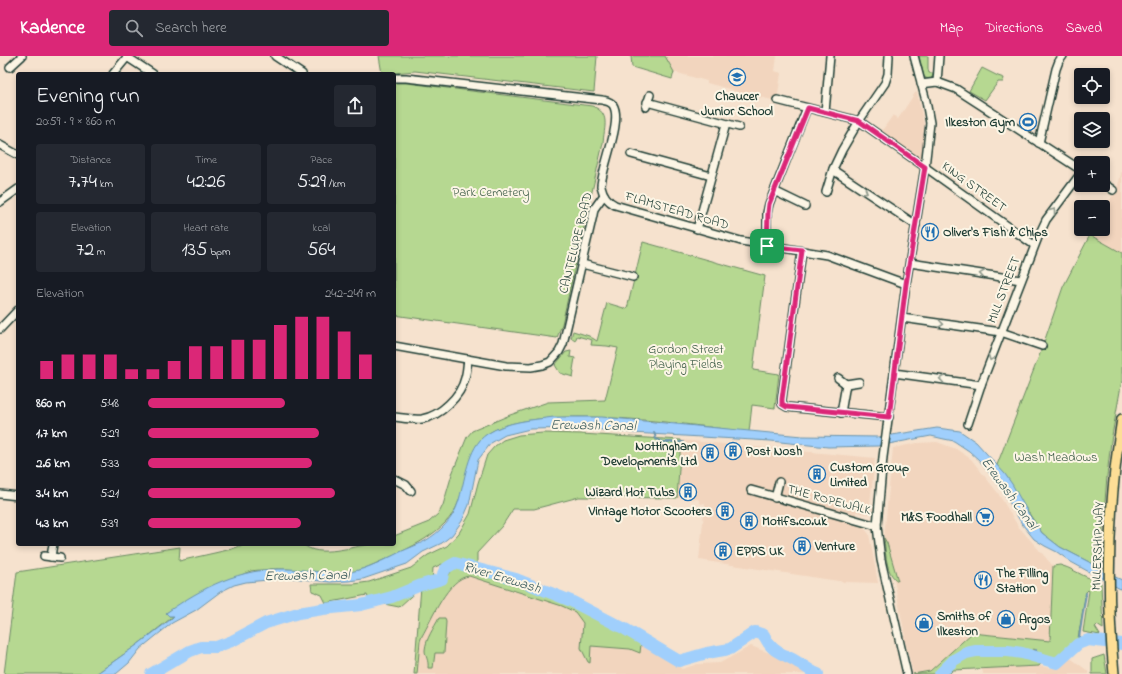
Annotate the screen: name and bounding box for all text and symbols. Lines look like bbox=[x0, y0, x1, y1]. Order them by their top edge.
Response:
search box bbox=[109, 10, 389, 46]
text: Kadence bbox=[20, 15, 85, 42]
icon: search bbox=[123, 17, 145, 39]
text: Search here bbox=[155, 17, 227, 39]
text: Map bbox=[940, 18, 963, 39]
text: Directions bbox=[985, 18, 1043, 39]
text: Saved bbox=[1065, 18, 1102, 39]
school or university icon: Chaucer Junior School bbox=[727, 67, 747, 87]
map controls bbox=[1074, 68, 1110, 236]
button: locate bbox=[1074, 68, 1110, 104]
text: Evening run bbox=[36, 81, 140, 113]
button: share bbox=[334, 85, 376, 127]
place label: Chaucer Junior School bbox=[701, 87, 773, 121]
text: 20:59 · 9 × 860 m bbox=[36, 112, 115, 131]
sports icon: Ilkeston Gym bbox=[1018, 112, 1038, 132]
button: layers bbox=[1074, 112, 1110, 148]
place label: Ilkeston Gym bbox=[945, 113, 1015, 134]
text: Distance bbox=[70, 152, 111, 168]
text: Time bbox=[195, 152, 217, 168]
text: Pace bbox=[311, 152, 332, 168]
button: + bbox=[1074, 156, 1110, 192]
street label: KING STREET bbox=[938, 157, 1011, 217]
text: 7.74 bbox=[68, 168, 97, 197]
text: 42:26 bbox=[187, 168, 225, 197]
text: 5:29 bbox=[297, 168, 326, 197]
text: km bbox=[97, 176, 113, 192]
text: /km bbox=[326, 176, 346, 192]
park label: Park Cemetery bbox=[452, 183, 530, 203]
street label: FLAMSTEAD ROAD bbox=[622, 187, 731, 235]
one-way arrow bbox=[861, 187, 868, 194]
street label: CANTELUPE ROAD bbox=[554, 190, 598, 296]
button: − bbox=[1074, 200, 1110, 236]
one-way arrow bbox=[1048, 208, 1056, 215]
text: Elevation bbox=[70, 220, 111, 236]
text: Heart rate bbox=[183, 220, 229, 236]
text: kcal bbox=[313, 220, 330, 236]
restaurant icon: Oliver's Fish & Chips bbox=[920, 222, 940, 242]
place label: Oliver's Fish & Chips bbox=[943, 223, 1048, 242]
pin bbox=[750, 229, 784, 263]
icon: arrive bbox=[756, 235, 778, 257]
text: 72 bbox=[76, 236, 94, 265]
text: 135 bbox=[181, 236, 207, 265]
text: 564 bbox=[307, 236, 336, 265]
text: m bbox=[94, 244, 105, 260]
text: bpm bbox=[207, 244, 231, 260]
street label: MILL STREET bbox=[983, 253, 1026, 326]
one-way arrow bbox=[979, 270, 985, 279]
text: Elevation bbox=[36, 284, 84, 303]
text: 242–249 m bbox=[325, 284, 376, 303]
one-way arrow bbox=[937, 319, 944, 328]
park label: Gordon Street Playing Fields bbox=[648, 340, 724, 375]
one-way arrow bbox=[987, 355, 995, 362]
one-way arrow bbox=[939, 375, 945, 384]
text: 860 m bbox=[36, 394, 66, 413]
text: 5:48 bbox=[100, 394, 119, 413]
water label: Erewash Canal bbox=[550, 415, 637, 437]
text: 1.7 km bbox=[36, 424, 67, 443]
text: 5:29 bbox=[100, 424, 119, 443]
place label: Nottingham Developments Ltd bbox=[600, 437, 698, 471]
building icon: Post Nosh bbox=[723, 441, 743, 461]
place label: Post Nosh bbox=[746, 442, 802, 461]
building icon: Nottingham Developments Ltd bbox=[700, 443, 720, 463]
park label: Wash Meadows bbox=[1014, 448, 1098, 467]
water label: Erewash Canal bbox=[975, 453, 1043, 536]
text: 2.6 km bbox=[36, 454, 70, 473]
text: 5:33 bbox=[100, 454, 119, 473]
place label: Custom Group Limited bbox=[830, 458, 909, 492]
building icon: Custom Group Limited bbox=[807, 464, 827, 484]
street label: THE ROPEWALK bbox=[785, 480, 874, 520]
building icon: Wizard Hot Tubs bbox=[678, 482, 698, 502]
place label: Wizard Hot Tubs bbox=[585, 483, 675, 502]
text: 3.4 km bbox=[36, 484, 68, 503]
text: 5:21 bbox=[100, 484, 119, 503]
building icon: Vintage Motor Scooters bbox=[715, 501, 735, 521]
street label: MILLERSHIP WAY bbox=[1087, 501, 1109, 591]
place label: Vintage Motor Scooters bbox=[588, 502, 712, 523]
supermarket icon: M&S Foodhall bbox=[975, 507, 995, 527]
place label: M&S Foodhall bbox=[901, 508, 972, 527]
building icon: Motifs.co.uk bbox=[739, 511, 759, 531]
place label: Motifs.co.uk bbox=[762, 512, 827, 531]
text: 4.3 km bbox=[36, 514, 68, 533]
text: 5:39 bbox=[100, 514, 118, 533]
building icon: Venture bbox=[792, 536, 812, 556]
place label: Venture bbox=[814, 537, 856, 556]
building icon: EPPS UK bbox=[713, 541, 733, 561]
place label: EPPS UK bbox=[736, 542, 784, 561]
water label: River Erewash bbox=[461, 556, 544, 600]
place label: The Filling Station bbox=[996, 564, 1049, 598]
water label: Erewash Canal bbox=[264, 565, 351, 587]
restaurant icon: The Filling Station bbox=[973, 570, 993, 590]
place label: Smiths of Ilkeston bbox=[937, 607, 992, 641]
shop icon: Argos bbox=[996, 609, 1016, 629]
place label: Argos bbox=[1019, 610, 1051, 631]
shop icon: Smiths of Ilkeston bbox=[914, 613, 934, 633]

